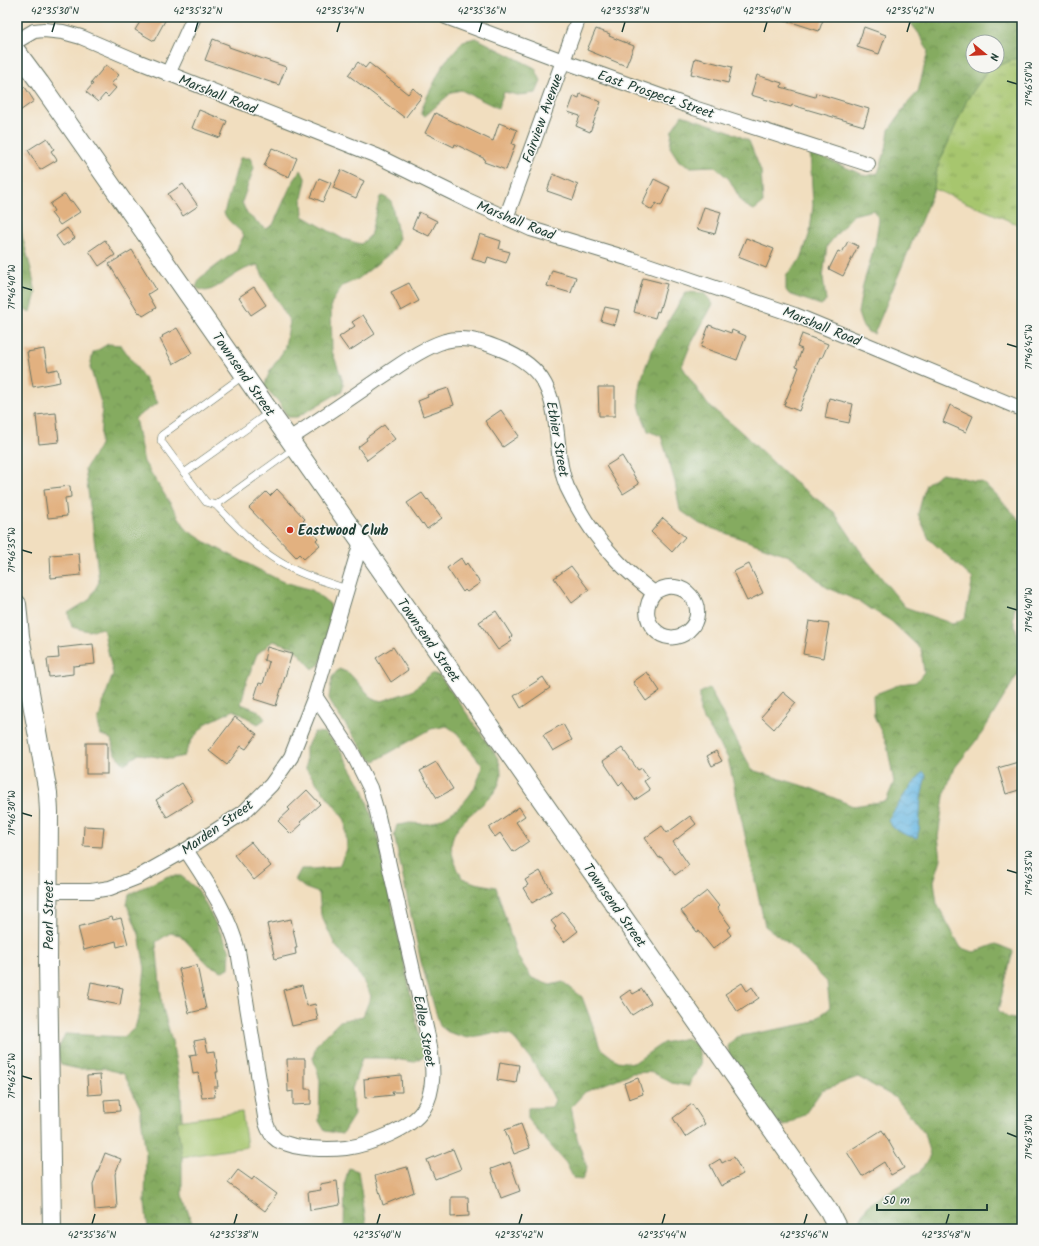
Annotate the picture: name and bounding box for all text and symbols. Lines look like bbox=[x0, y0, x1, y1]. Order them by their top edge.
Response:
text: 42°35'30"N bbox=[31, 3, 79, 19]
text: 42°35'32"N bbox=[174, 3, 223, 19]
text: 42°35'34"N bbox=[316, 3, 364, 19]
text: 42°35'36"N bbox=[458, 3, 507, 19]
text: 42°35'38"N bbox=[600, 3, 650, 19]
text: 42°35'40"N bbox=[743, 3, 791, 19]
text: 42°35'42"N bbox=[886, 3, 935, 19]
north arrow bbox=[965, 34, 1005, 74]
text: N bbox=[984, 51, 1003, 63]
text: 71°46'50"W bbox=[1021, 61, 1037, 107]
street label: East Prospect Street bbox=[594, 65, 718, 125]
street label: Marshall Road bbox=[175, 69, 261, 121]
street label: Fairview Avenue bbox=[517, 70, 570, 166]
street label: Marshall Road bbox=[473, 195, 559, 247]
text: 71°46'40"W bbox=[4, 264, 20, 310]
street label: Marshall Road bbox=[779, 301, 865, 353]
text: 71°46'45"W bbox=[1021, 324, 1037, 370]
street label: Townsend Street bbox=[206, 328, 281, 422]
street label: Ethier Street bbox=[540, 400, 575, 479]
place label: Eastwood Club bbox=[298, 520, 389, 542]
marker: Eastwood Club bbox=[285, 525, 295, 535]
text: 71°46'35"W bbox=[4, 527, 20, 573]
text: 71°46'40"W bbox=[1021, 587, 1037, 633]
street label: Townsend Street bbox=[391, 594, 466, 688]
text: 71°46'30"W bbox=[4, 790, 20, 836]
street label: Marden Street bbox=[177, 794, 259, 861]
text: 71°46'35"W bbox=[1021, 850, 1037, 896]
street label: Townsend Street bbox=[577, 859, 652, 953]
street label: Pearl Street bbox=[38, 880, 60, 950]
street label: Edlee Street bbox=[407, 994, 441, 1069]
text: 71°46'25"W bbox=[4, 1053, 20, 1099]
text: 71°46'30"W bbox=[1021, 1114, 1037, 1160]
scale bar bbox=[877, 1186, 987, 1212]
text: 50 m bbox=[883, 1191, 910, 1210]
text: 42°35'36"N bbox=[68, 1227, 117, 1243]
text: 42°35'38"N bbox=[209, 1227, 259, 1243]
text: 42°35'40"N bbox=[353, 1227, 401, 1243]
text: 42°35'42"N bbox=[495, 1227, 544, 1243]
text: 42°35'44"N bbox=[638, 1227, 686, 1243]
text: 42°35'46"N bbox=[780, 1227, 828, 1243]
text: 42°35'48"N bbox=[922, 1227, 971, 1243]

